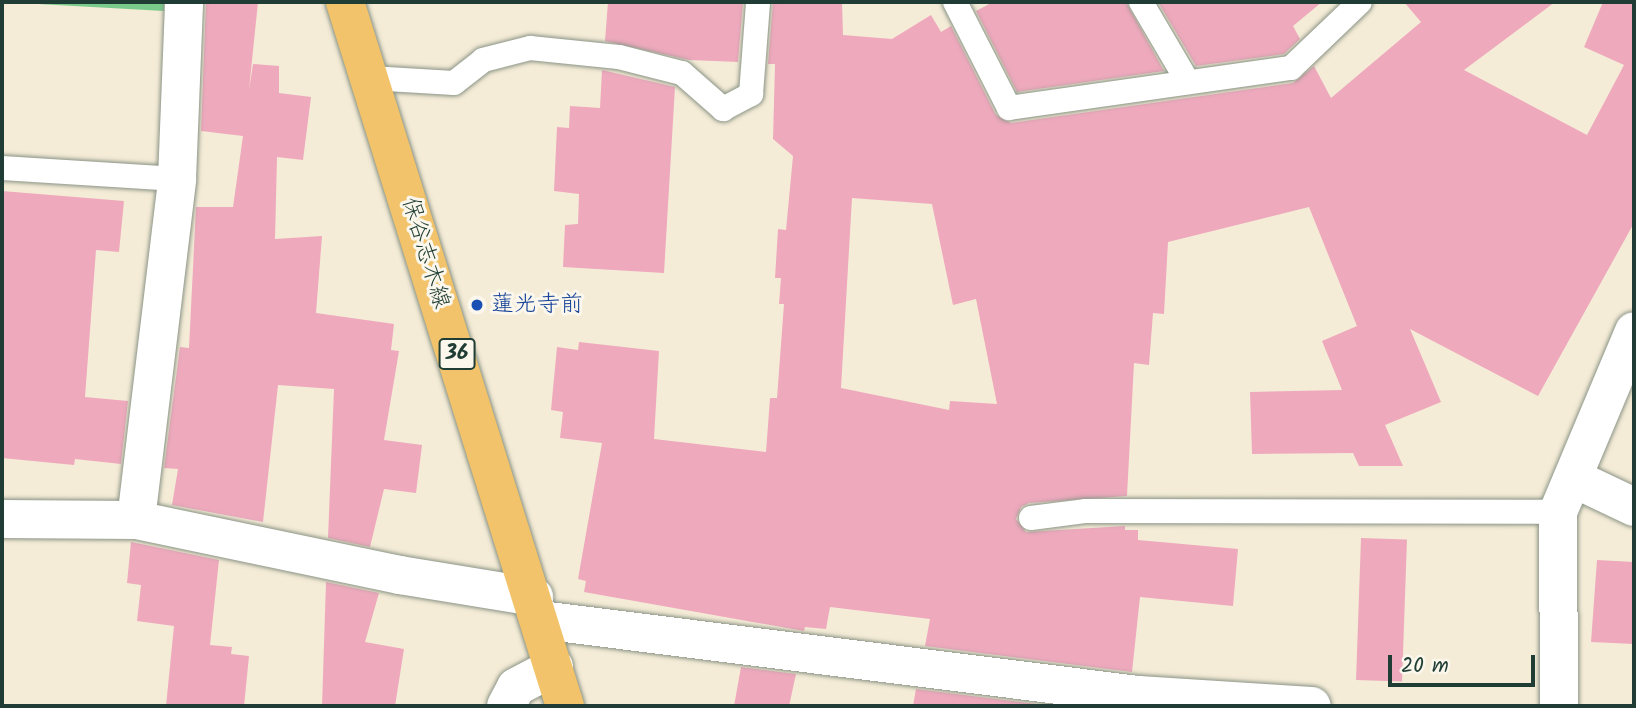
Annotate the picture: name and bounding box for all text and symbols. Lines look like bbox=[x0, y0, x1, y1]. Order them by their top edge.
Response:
street label: 保谷志木線 bbox=[395, 194, 455, 312]
place label: 蓮光寺前 bbox=[491, 291, 583, 319]
marker: 蓮光寺前 bbox=[469, 297, 485, 313]
road number: 36 bbox=[438, 336, 476, 372]
scale bar bbox=[1391, 642, 1538, 686]
text: 20 m bbox=[1401, 650, 1449, 683]

